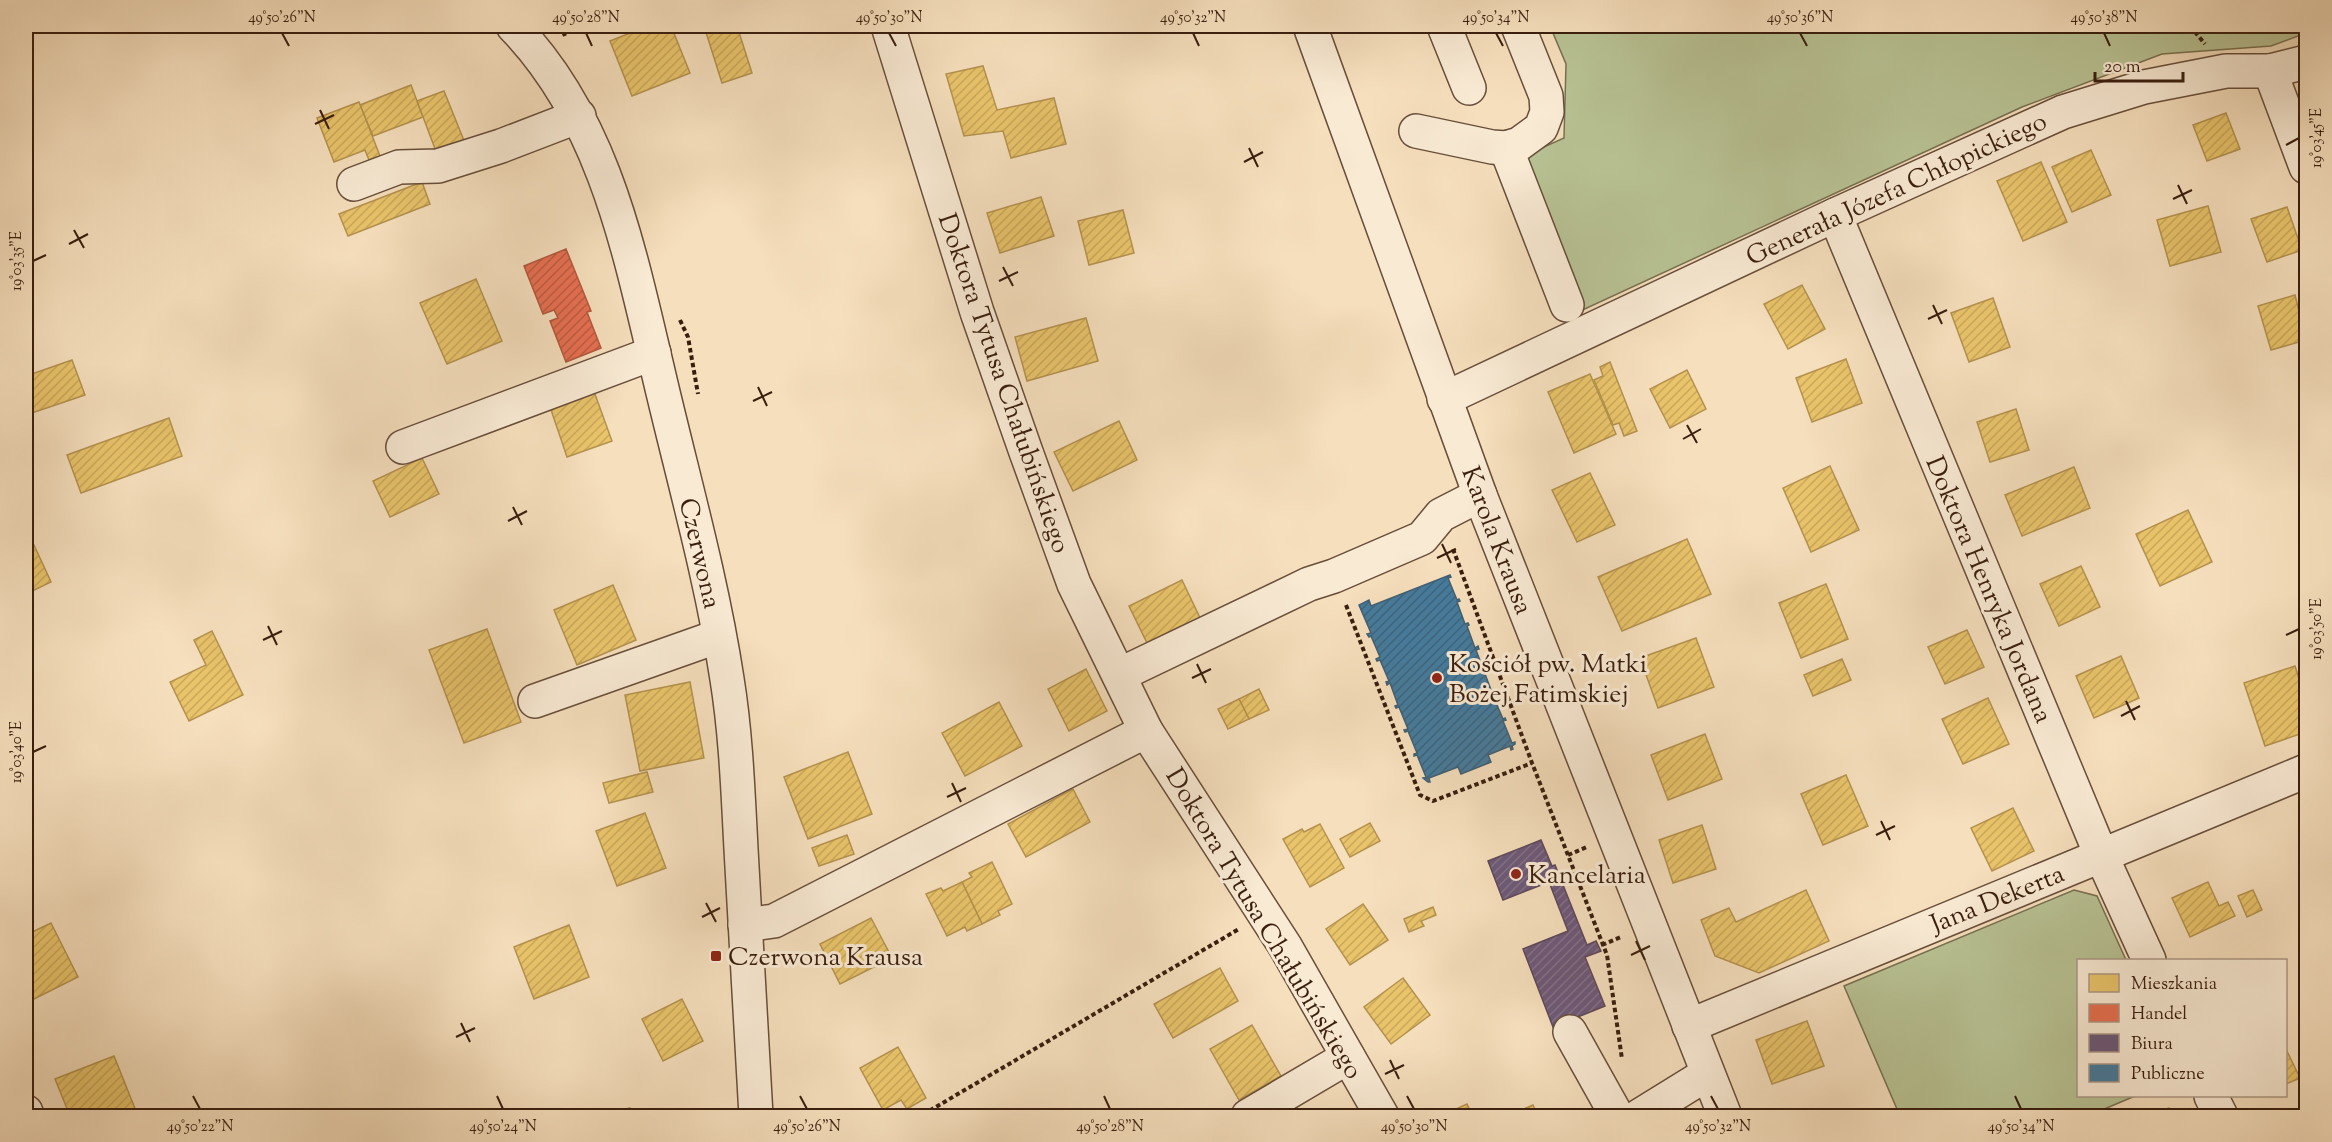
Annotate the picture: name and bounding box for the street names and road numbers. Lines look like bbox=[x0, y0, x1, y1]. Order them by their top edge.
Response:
street label: Generała Józefa Chłopickiego bbox=[1741, 104, 2054, 276]
street label: Doktora Tytusa Chałubińskiego bbox=[927, 209, 1078, 559]
street label: Doktora Henryka Jordana bbox=[1915, 451, 2061, 729]
street label: Karola Krausa bbox=[1450, 461, 1541, 620]
street label: Czerwona bbox=[668, 495, 729, 613]
street label: Doktora Tytusa Chałubińskiego bbox=[1155, 762, 1371, 1087]
street label: Jana Dekerta bbox=[1924, 857, 2070, 945]

